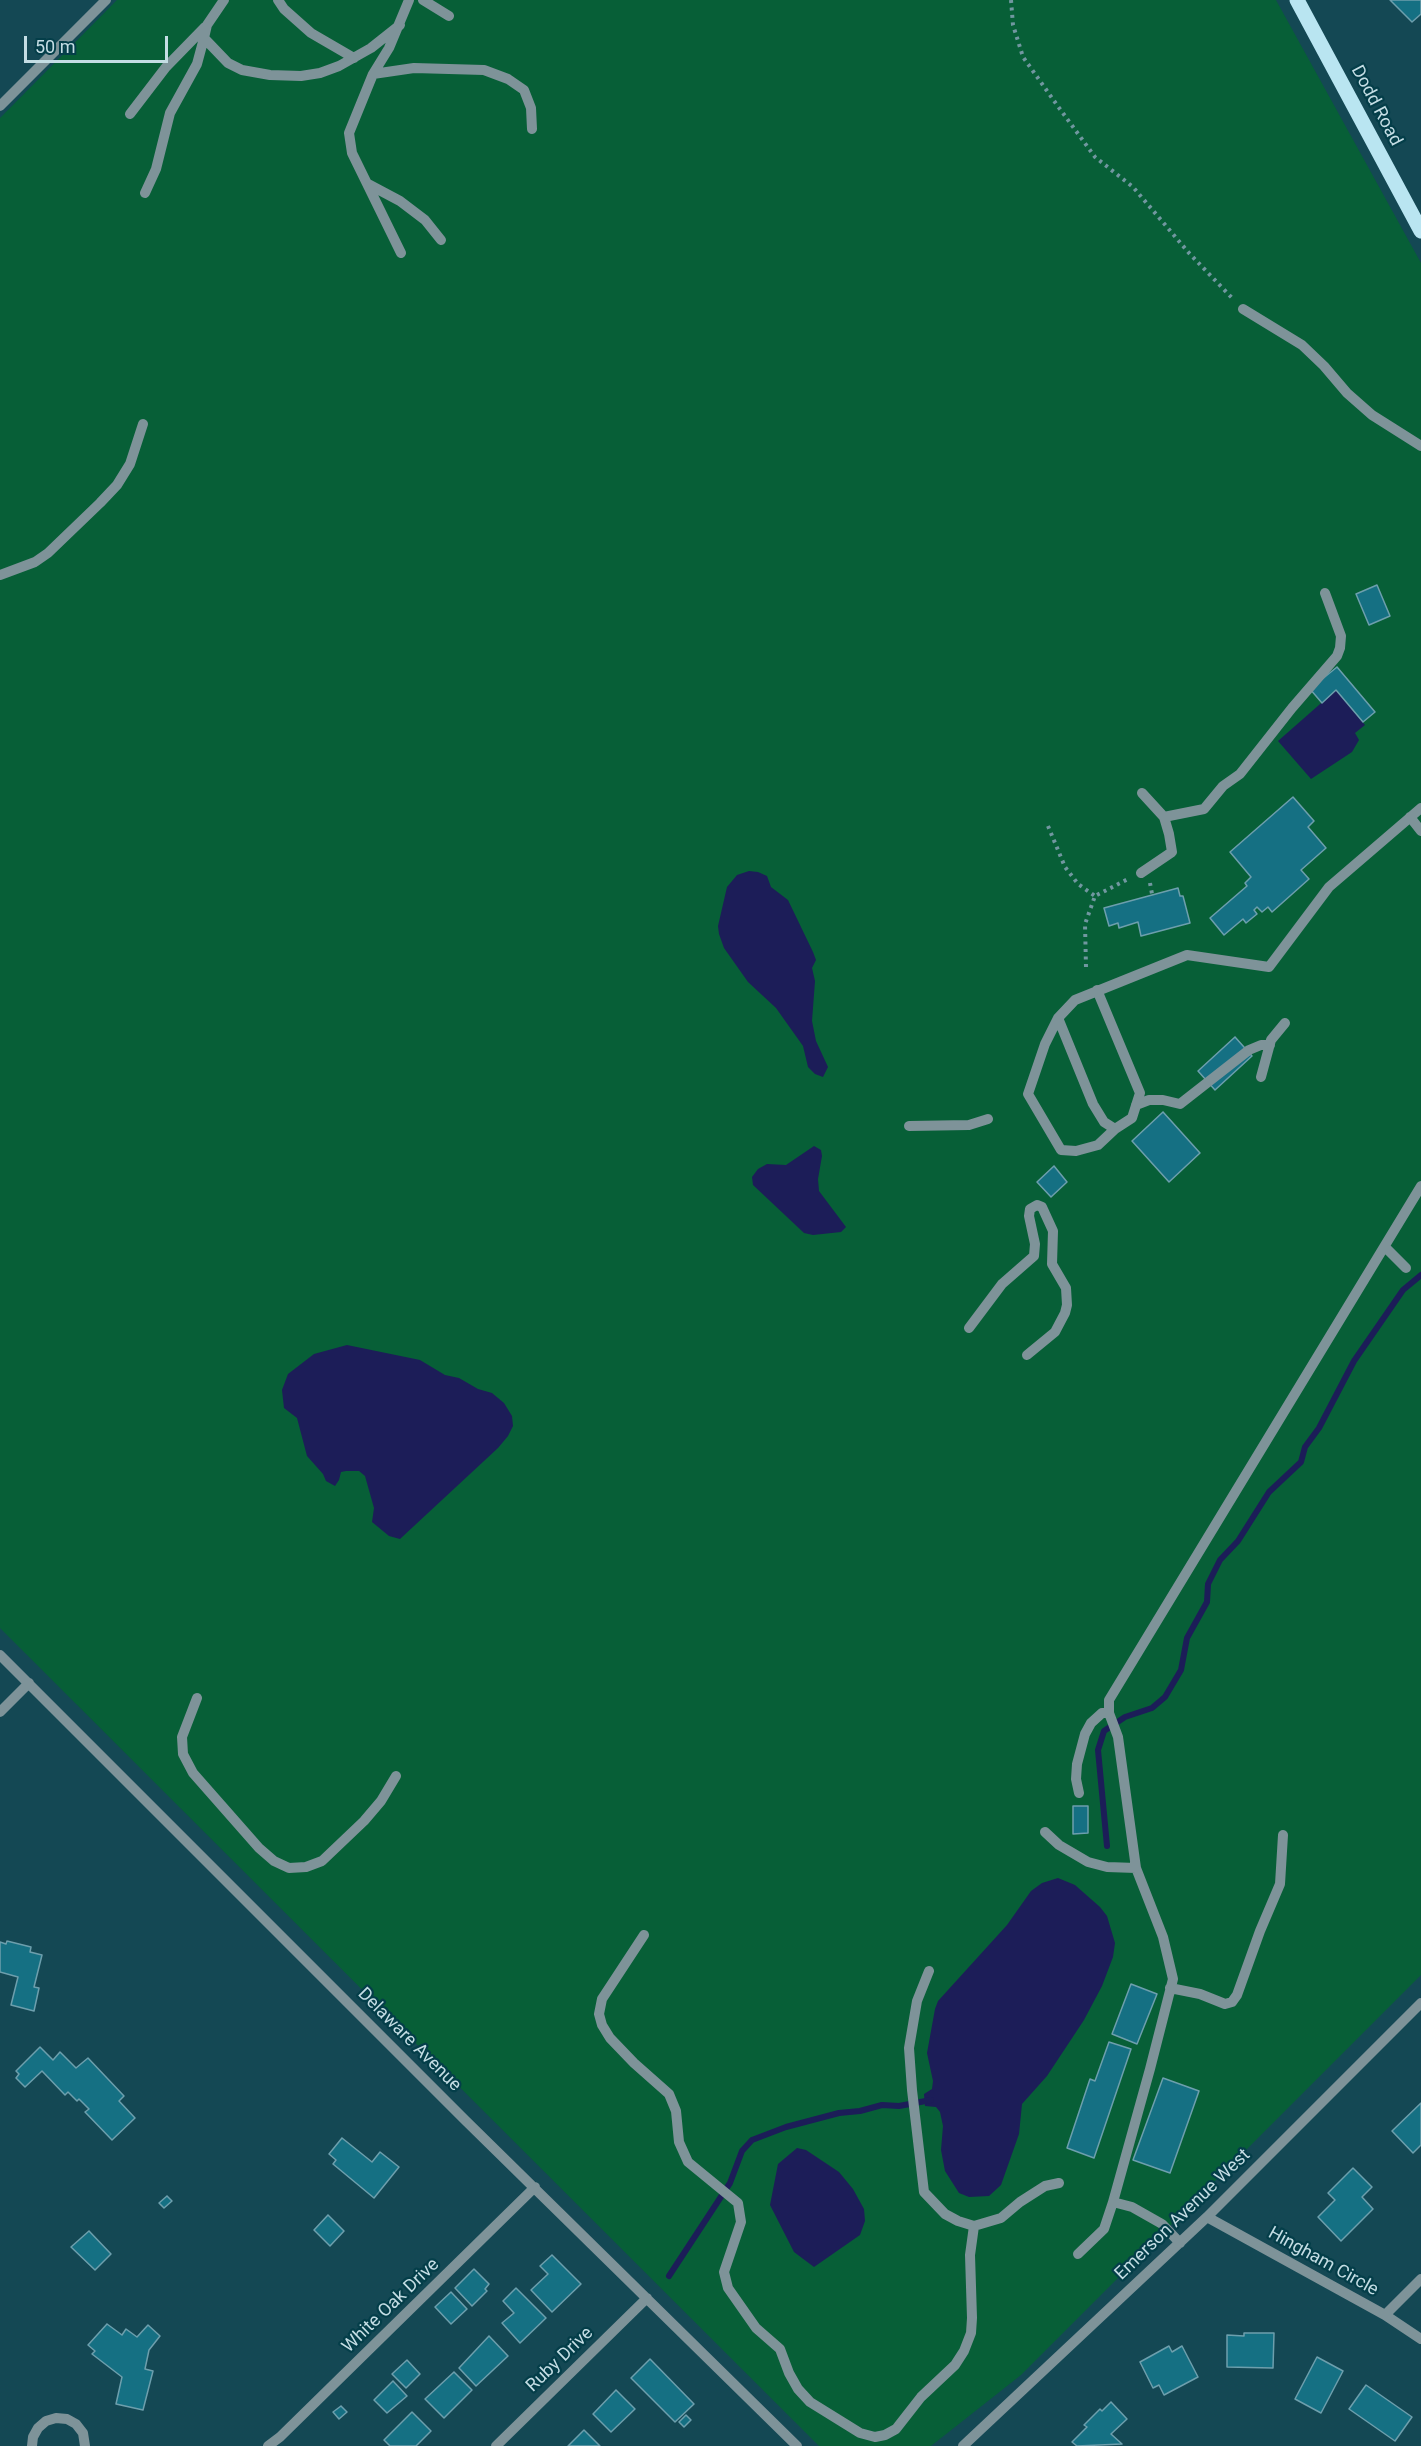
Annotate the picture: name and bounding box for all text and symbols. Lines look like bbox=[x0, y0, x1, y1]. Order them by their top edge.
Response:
scale bar bbox=[27, 24, 171, 62]
text: 50 m bbox=[35, 36, 75, 57]
street label: Dodd Road bbox=[1346, 62, 1406, 150]
street label: Delaware Avenue bbox=[353, 1984, 465, 2096]
street label: Emerson Avenue West bbox=[1111, 2145, 1255, 2285]
street label: Hingham Circle bbox=[1264, 2223, 1382, 2301]
street label: White Oak Drive bbox=[338, 2254, 444, 2358]
street label: Ruby Drive bbox=[522, 2323, 598, 2397]

